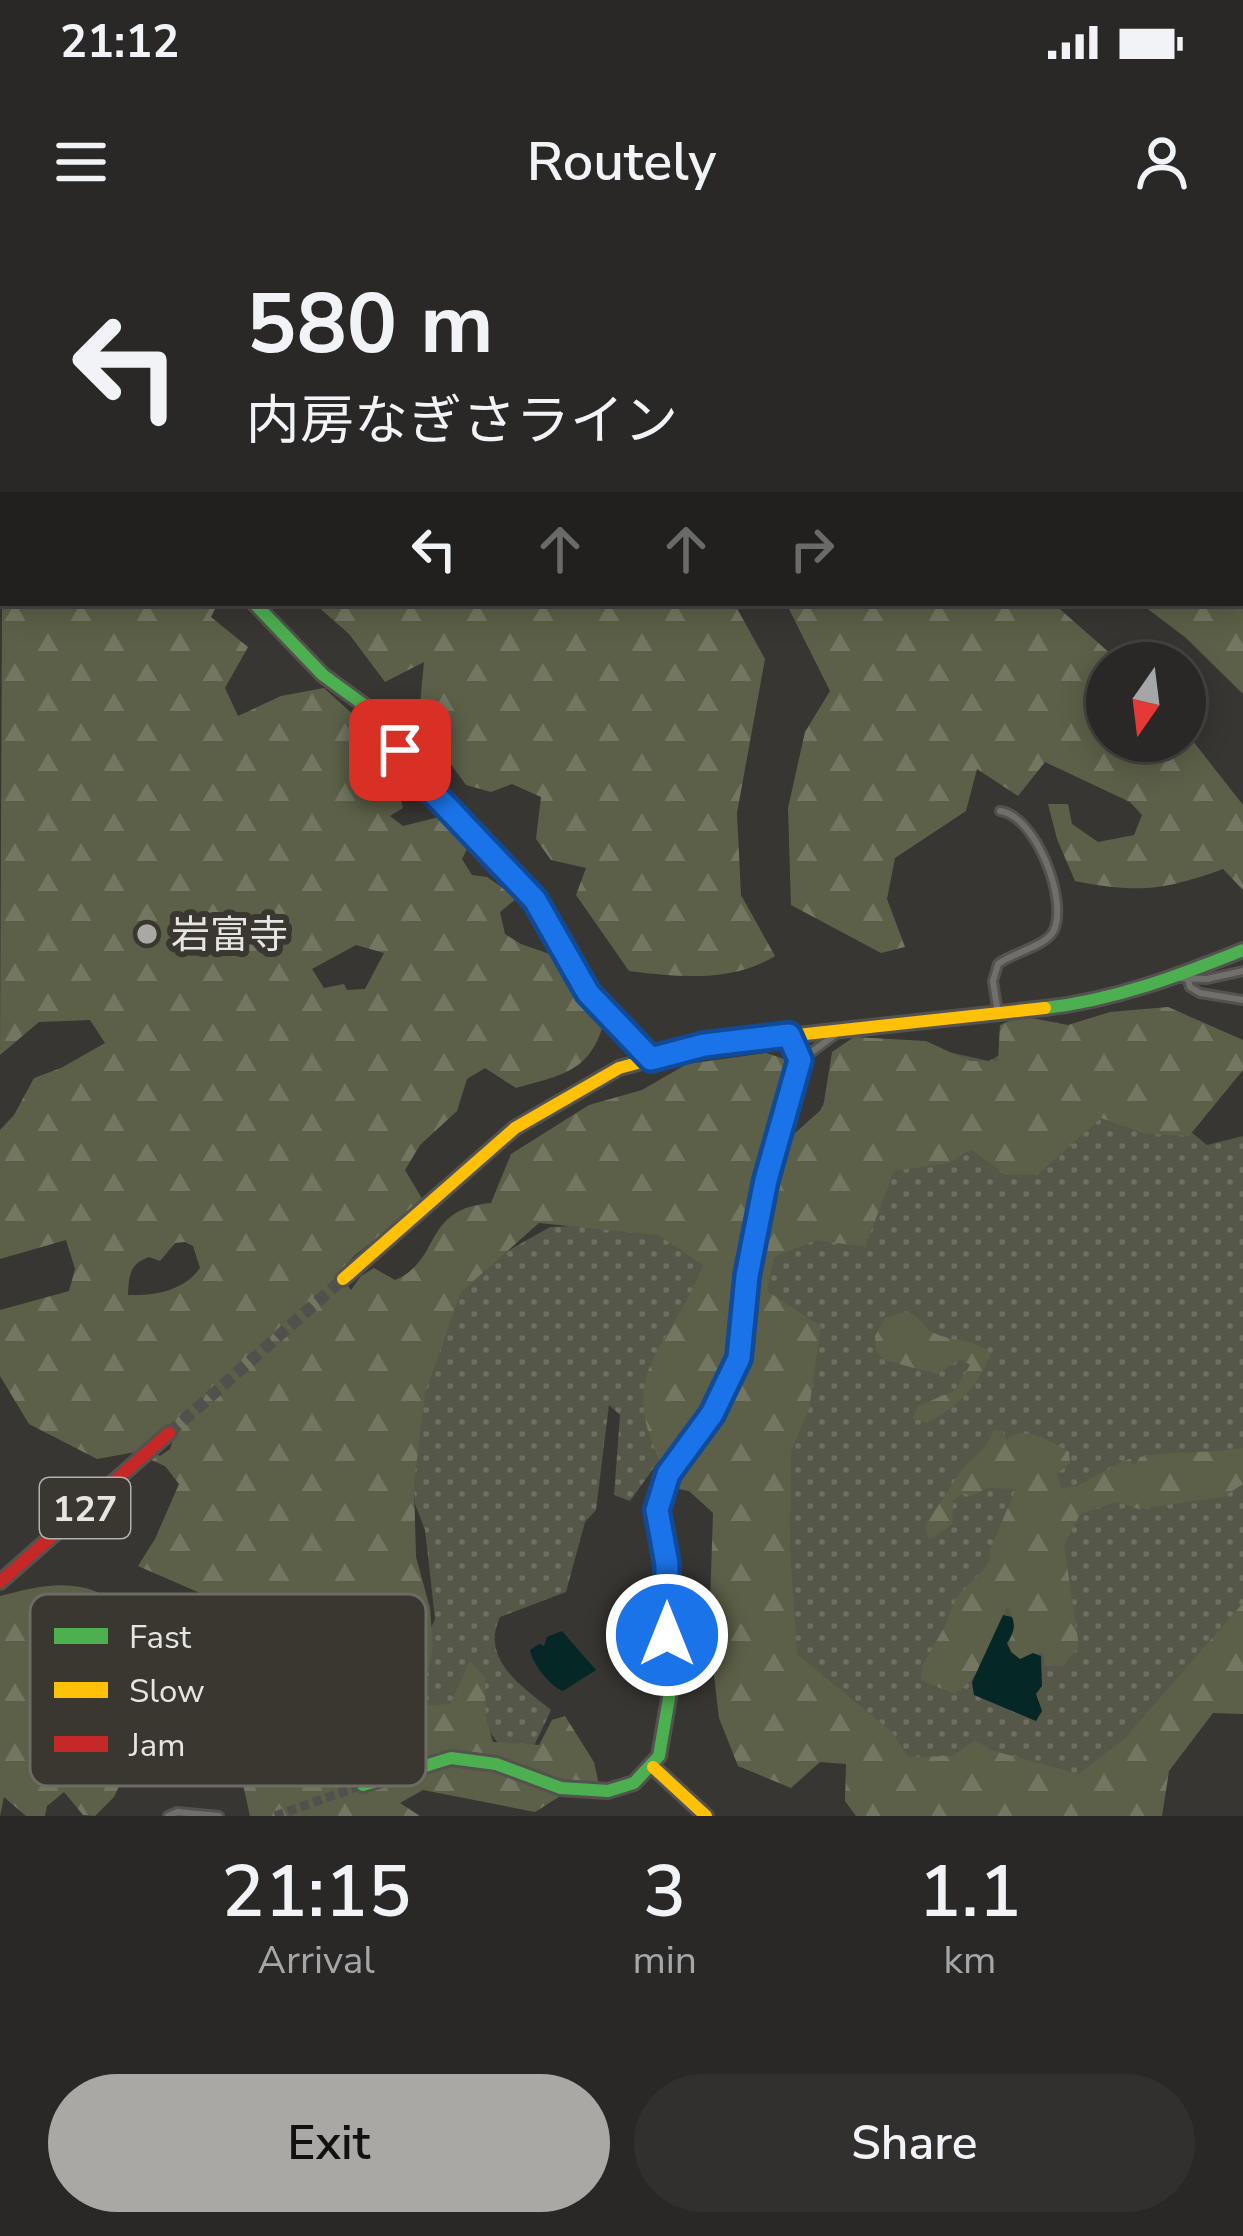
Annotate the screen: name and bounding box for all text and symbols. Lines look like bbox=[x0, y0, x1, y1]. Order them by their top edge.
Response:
text: 21:12 bbox=[60, 12, 179, 73]
text: Routely bbox=[527, 125, 716, 199]
icon: menu bbox=[48, 129, 114, 195]
icon: person bbox=[1129, 129, 1195, 195]
text: 580 m bbox=[246, 267, 494, 382]
icon: left bbox=[48, 288, 204, 444]
text: 内房なぎさライン bbox=[246, 384, 678, 458]
icon: left bbox=[401, 516, 467, 582]
icon: ahead bbox=[527, 516, 593, 582]
icon: ahead bbox=[653, 516, 719, 582]
icon: right bbox=[779, 516, 845, 582]
north arrow bbox=[1086, 642, 1206, 762]
map controls bbox=[1086, 642, 1206, 762]
pin bbox=[349, 699, 451, 801]
icon: arrive bbox=[367, 717, 433, 783]
place label: 岩富寺 bbox=[171, 909, 288, 962]
marker: 岩富寺 bbox=[134, 921, 160, 947]
road number: 127 bbox=[40, 1478, 130, 1538]
position arrow bbox=[604, 1572, 730, 1698]
legend bbox=[30, 1594, 426, 1786]
text: Fast bbox=[129, 1615, 192, 1660]
text: Slow bbox=[129, 1669, 205, 1714]
text: Jam bbox=[128, 1723, 185, 1768]
text: 21:15 bbox=[221, 1843, 411, 1941]
text: 3 bbox=[643, 1843, 686, 1941]
text: 1.1 bbox=[918, 1843, 1022, 1941]
text: Arrival bbox=[258, 1934, 375, 1987]
text: min bbox=[632, 1934, 697, 1987]
text: km bbox=[944, 1934, 996, 1987]
button: Exit bbox=[48, 2074, 610, 2212]
button: Share bbox=[634, 2074, 1195, 2212]

